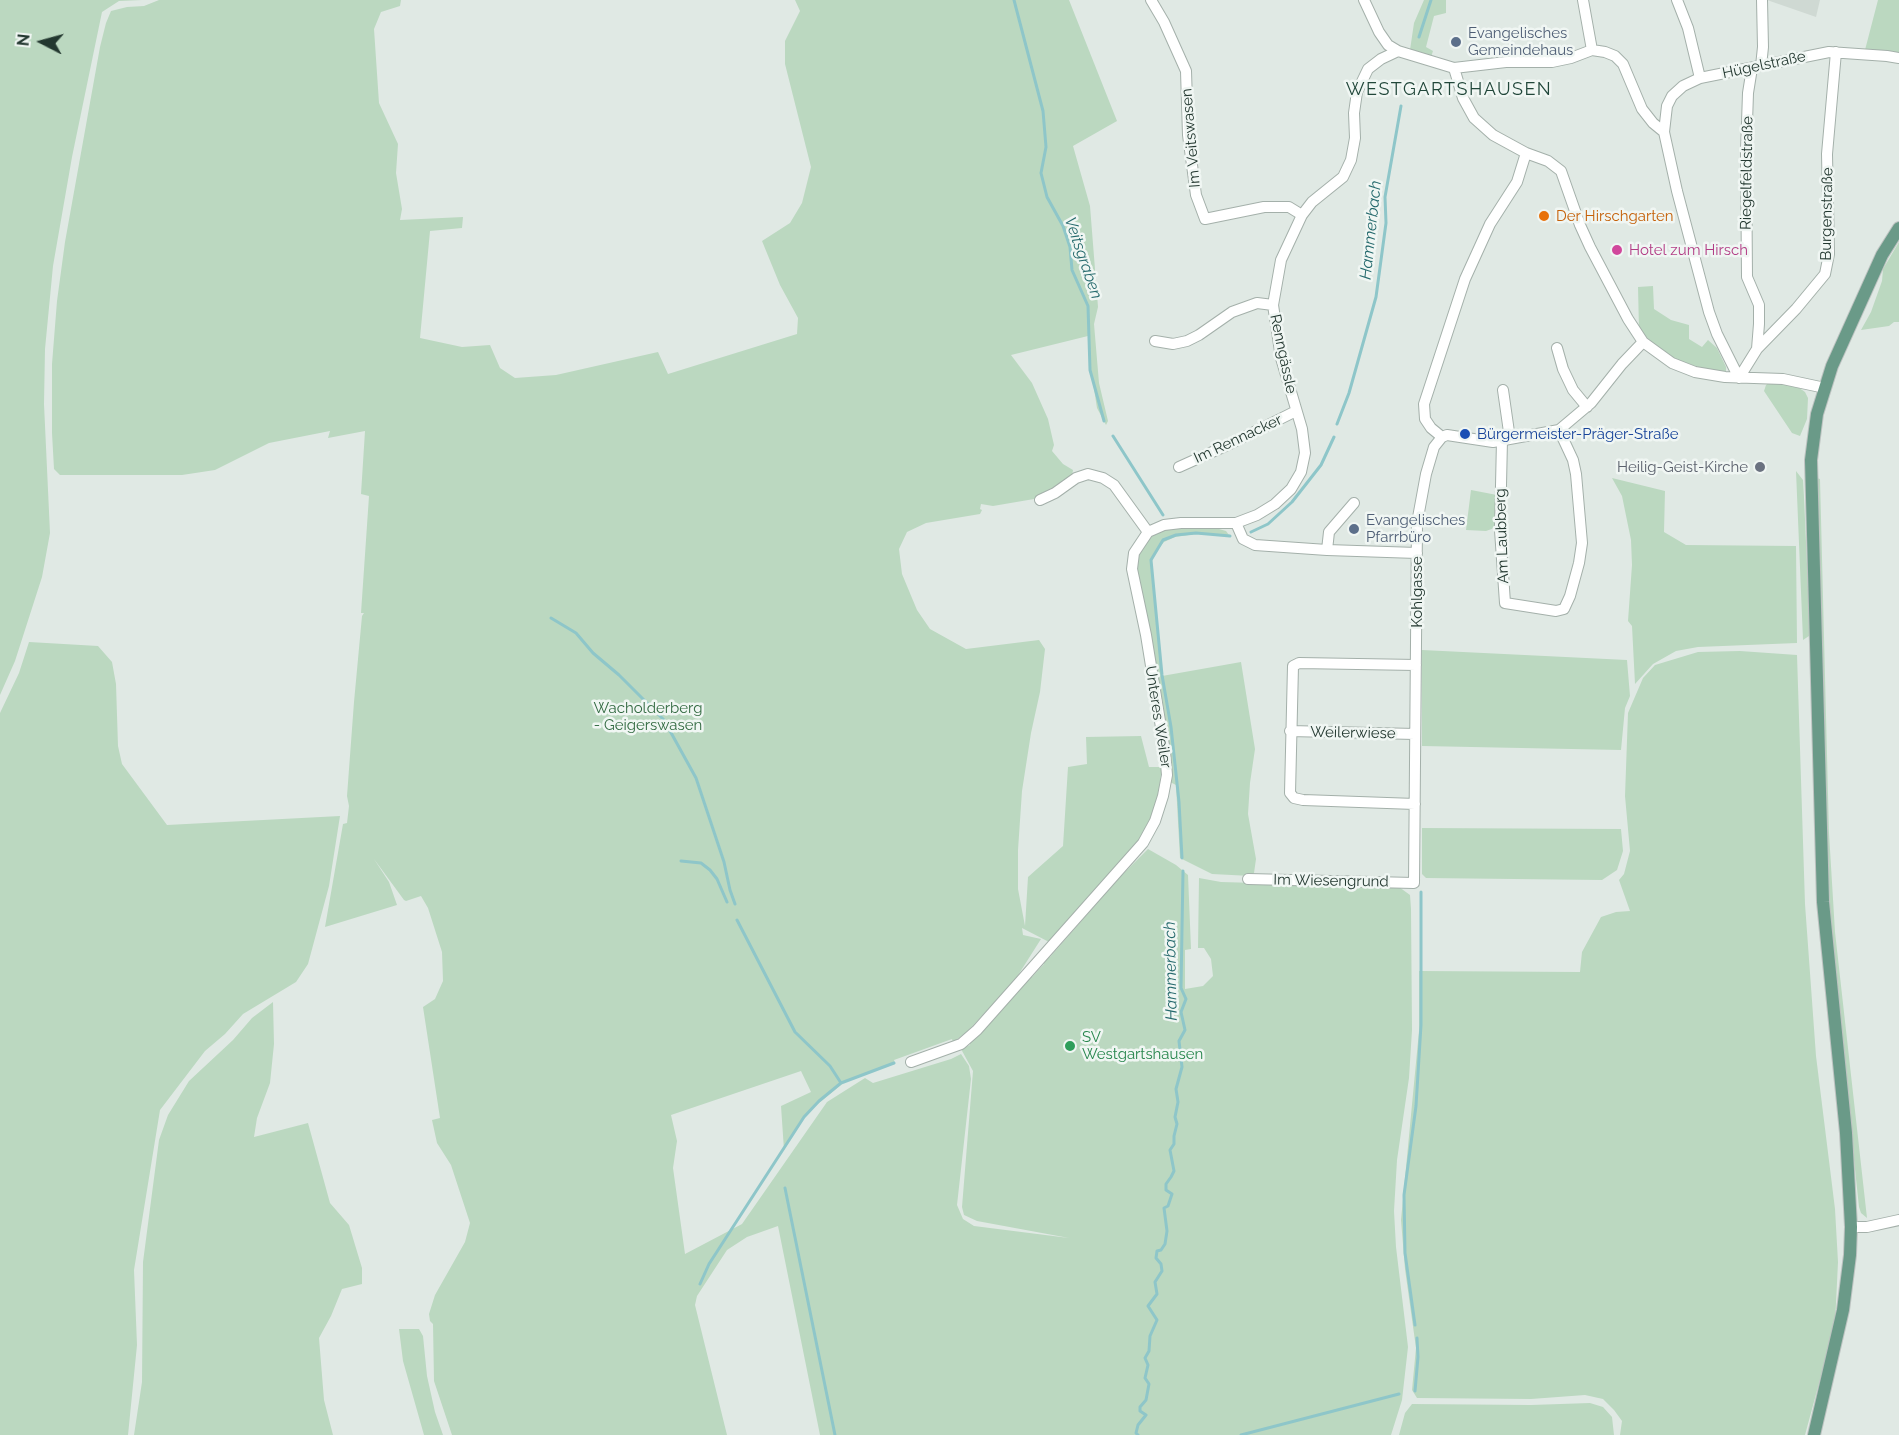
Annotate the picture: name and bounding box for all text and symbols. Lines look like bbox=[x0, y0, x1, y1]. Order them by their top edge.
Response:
north arrow bbox=[12, 12, 72, 72]
place label: Evangelisches Gemeindehaus bbox=[1468, 24, 1573, 59]
text: N bbox=[14, 33, 34, 47]
marker: Evangelisches Gemeindehaus bbox=[1449, 35, 1463, 49]
street label: Hügelstraße bbox=[1721, 47, 1807, 83]
district label: WESTGARTSHAUSEN bbox=[1346, 79, 1552, 101]
street label: Im Veitswasen bbox=[1178, 88, 1204, 188]
street label: Riegelfeldstraße bbox=[1737, 116, 1757, 230]
street label: Burgenstraße bbox=[1817, 167, 1837, 261]
water label: Hammerbach bbox=[1356, 180, 1386, 280]
place label: Der Hirschgarten bbox=[1556, 207, 1674, 225]
marker: Der Hirschgarten bbox=[1537, 209, 1551, 223]
water label: Veitsgraben bbox=[1060, 215, 1106, 301]
place label: Hotel zum Hirsch bbox=[1629, 241, 1748, 259]
marker: Hotel zum Hirsch bbox=[1610, 243, 1624, 257]
street label: Renngässle bbox=[1266, 313, 1300, 395]
street label: Im Rennacker bbox=[1191, 411, 1285, 467]
place label: Bürgermeister-Präger-Straße bbox=[1477, 425, 1678, 443]
marker: Bürgermeister-Präger-Straße bbox=[1458, 427, 1472, 441]
place label: Heilig-Geist-Kirche bbox=[1617, 458, 1748, 476]
marker: Heilig-Geist-Kirche bbox=[1753, 460, 1767, 474]
street label: Am Laubberg bbox=[1491, 488, 1513, 584]
place label: Evangelisches Pfarrbüro bbox=[1366, 511, 1465, 546]
marker: Evangelisches Pfarrbüro bbox=[1347, 522, 1361, 536]
street label: Kohlgasse bbox=[1408, 556, 1426, 628]
street label: Unteres Weiler bbox=[1141, 665, 1175, 769]
park label: Wacholderberg - Geigerswasen bbox=[594, 699, 702, 734]
street label: Weilerwiese bbox=[1310, 723, 1396, 743]
street label: Im Wiesengrund bbox=[1273, 871, 1389, 891]
water label: Hammerbach bbox=[1161, 921, 1181, 1021]
place label: SV Westgartshausen bbox=[1082, 1028, 1203, 1063]
marker: SV Westgartshausen bbox=[1063, 1039, 1077, 1053]

